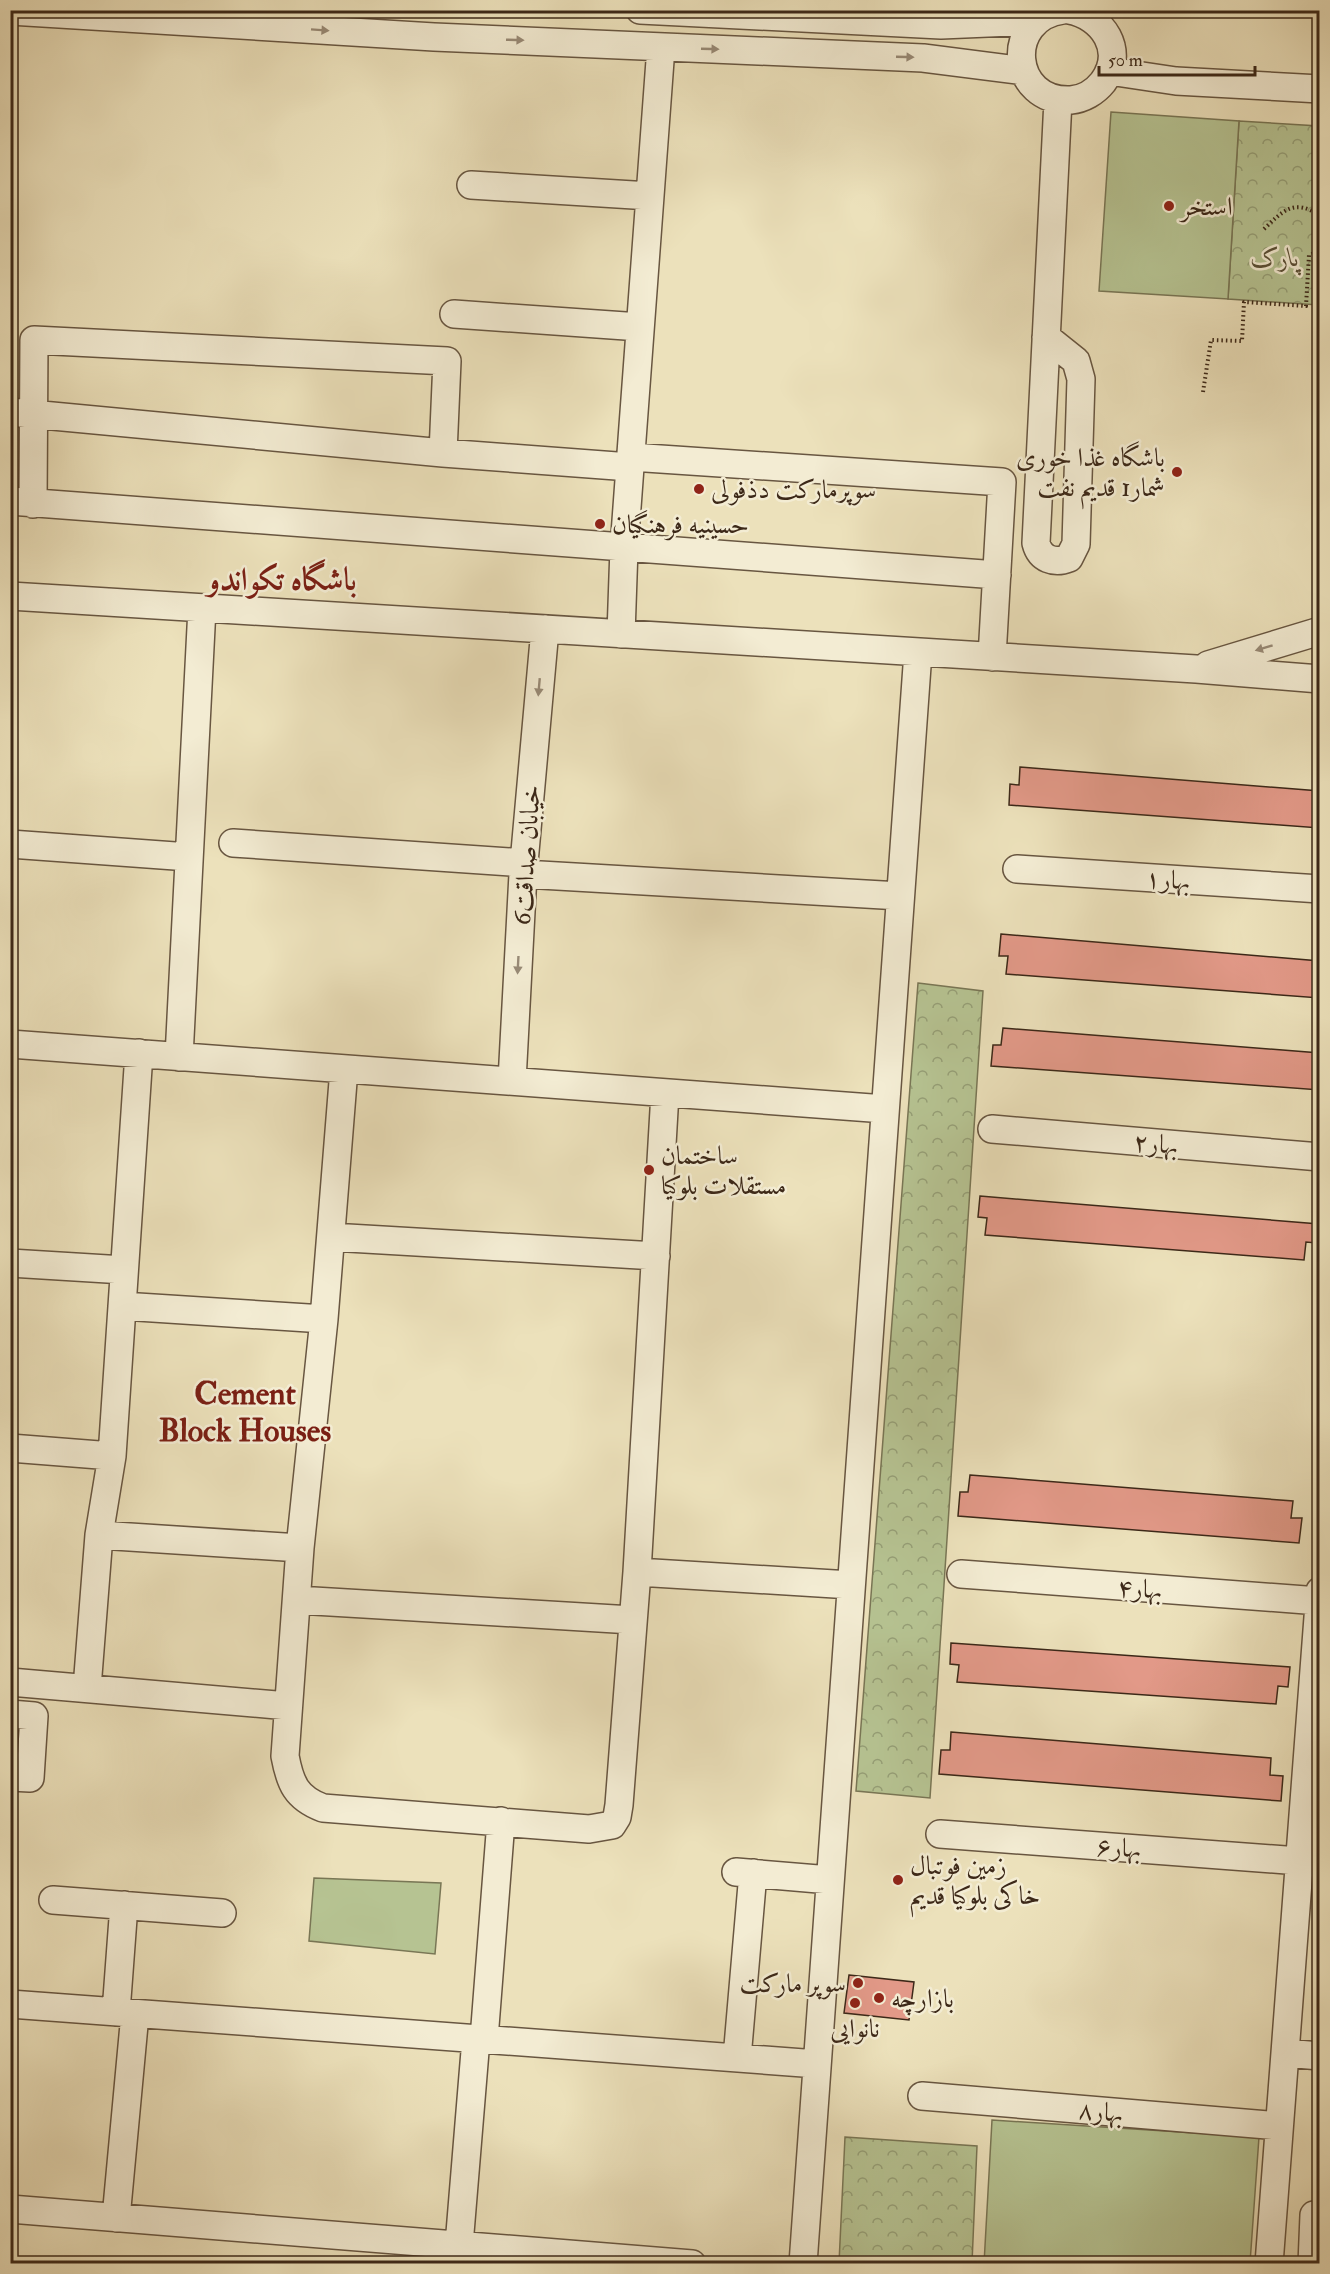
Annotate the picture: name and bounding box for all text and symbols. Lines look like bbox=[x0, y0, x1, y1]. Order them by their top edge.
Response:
one-way arrow bbox=[311, 25, 330, 35]
one-way arrow bbox=[506, 36, 525, 45]
scale bar bbox=[1099, 39, 1255, 77]
one-way arrow bbox=[700, 44, 719, 53]
text: 50 m bbox=[1108, 49, 1143, 72]
one-way arrow bbox=[895, 52, 914, 61]
place label: استخر bbox=[1178, 191, 1233, 223]
marker: استخر bbox=[1162, 199, 1176, 213]
park label: پارک bbox=[1251, 242, 1301, 276]
place label: باشگاه غذا خوری شمار1 قدیم نفت bbox=[1016, 441, 1165, 510]
marker: باشگاه غذا خوری شمار1 قدیم نفت bbox=[1170, 465, 1184, 479]
place label: سوپرمارکت دذفولی bbox=[711, 474, 876, 506]
marker: سوپرمارکت دذفولی bbox=[692, 482, 706, 496]
place label: حسینیه فرهنگیان bbox=[612, 509, 749, 541]
marker: حسینیه فرهنگیان bbox=[593, 517, 607, 531]
district label: باشگاه تکواندو bbox=[204, 559, 357, 600]
one-way arrow bbox=[1255, 644, 1273, 653]
one-way arrow bbox=[535, 678, 544, 697]
street label: خیابان صداقت6 bbox=[506, 784, 548, 926]
street label: بهار۱ bbox=[1144, 862, 1192, 898]
one-way arrow bbox=[514, 956, 523, 975]
street label: بهار۲ bbox=[1132, 1126, 1180, 1162]
place label: ساختمان مستقلات بلوکیا bbox=[661, 1140, 786, 1202]
marker: ساختمان مستقلات بلوکیا bbox=[642, 1163, 656, 1177]
district label: Cement Block Houses bbox=[159, 1374, 331, 1451]
street label: بهار۴ bbox=[1116, 1571, 1164, 1607]
street label: بهار۶ bbox=[1095, 1830, 1143, 1866]
place label: زمین فوتبال خاکی بلوکیا قدیم bbox=[910, 1850, 1040, 1918]
marker: زمین فوتبال خاکی بلوکیا قدیم bbox=[891, 1873, 905, 1887]
place label: سوپر مارکت bbox=[740, 1968, 846, 2000]
marker: سوپر مارکت bbox=[851, 1976, 865, 1990]
place label: بازارچه bbox=[891, 1983, 954, 2016]
marker: بازارچه bbox=[872, 1991, 886, 2005]
marker: نانوایی bbox=[848, 1996, 862, 2010]
place label: نانوایی bbox=[830, 2013, 880, 2045]
street label: بهار۸ bbox=[1077, 2094, 1125, 2130]

